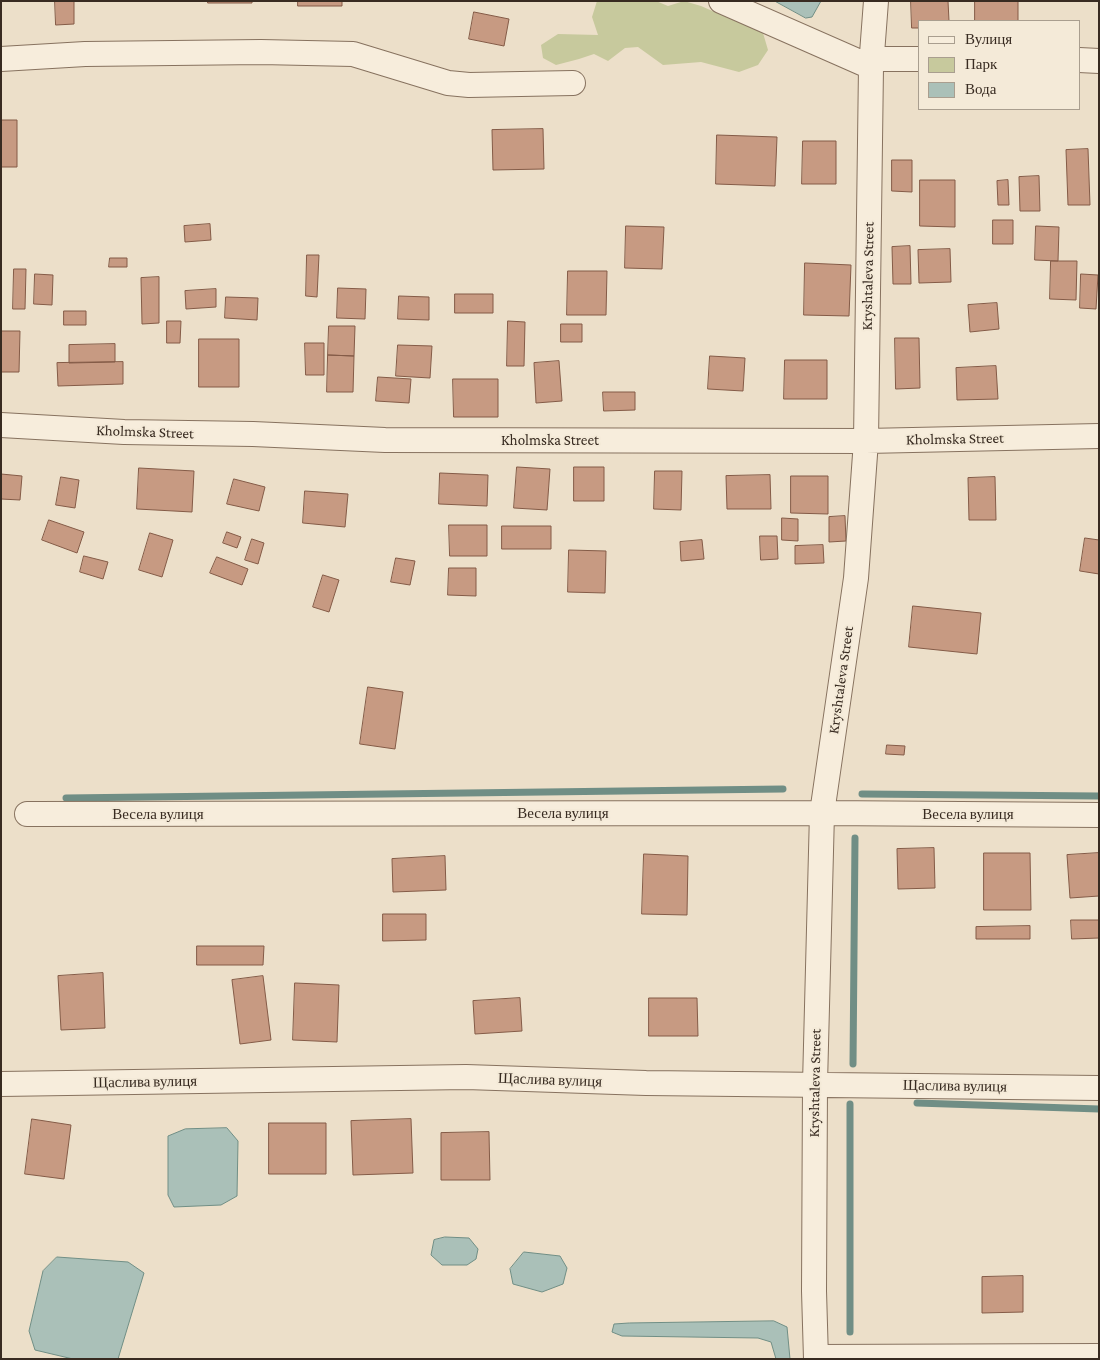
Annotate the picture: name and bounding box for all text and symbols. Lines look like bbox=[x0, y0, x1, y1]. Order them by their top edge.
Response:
legend bbox=[918, 20, 1080, 110]
text: Вулиця bbox=[965, 31, 1012, 47]
text: Парк bbox=[965, 56, 997, 72]
text: Вода bbox=[965, 81, 996, 97]
street label: Kryshtaleva Street bbox=[858, 221, 878, 331]
street label: Kholmska Street bbox=[96, 421, 194, 443]
street label: Kholmska Street bbox=[906, 429, 1004, 449]
street label: Kholmska Street bbox=[501, 431, 599, 449]
street label: Kryshtaleva Street bbox=[825, 625, 857, 735]
street label: Весела вулиця bbox=[517, 804, 609, 822]
street label: Весела вулиця bbox=[112, 805, 204, 823]
street label: Весела вулиця bbox=[922, 805, 1014, 823]
street label: Kryshtaleva Street bbox=[805, 1028, 825, 1138]
street label: Щаслива вулиця bbox=[498, 1069, 602, 1091]
street label: Щаслива вулиця bbox=[93, 1072, 197, 1092]
street label: Щаслива вулиця bbox=[903, 1076, 1007, 1096]

